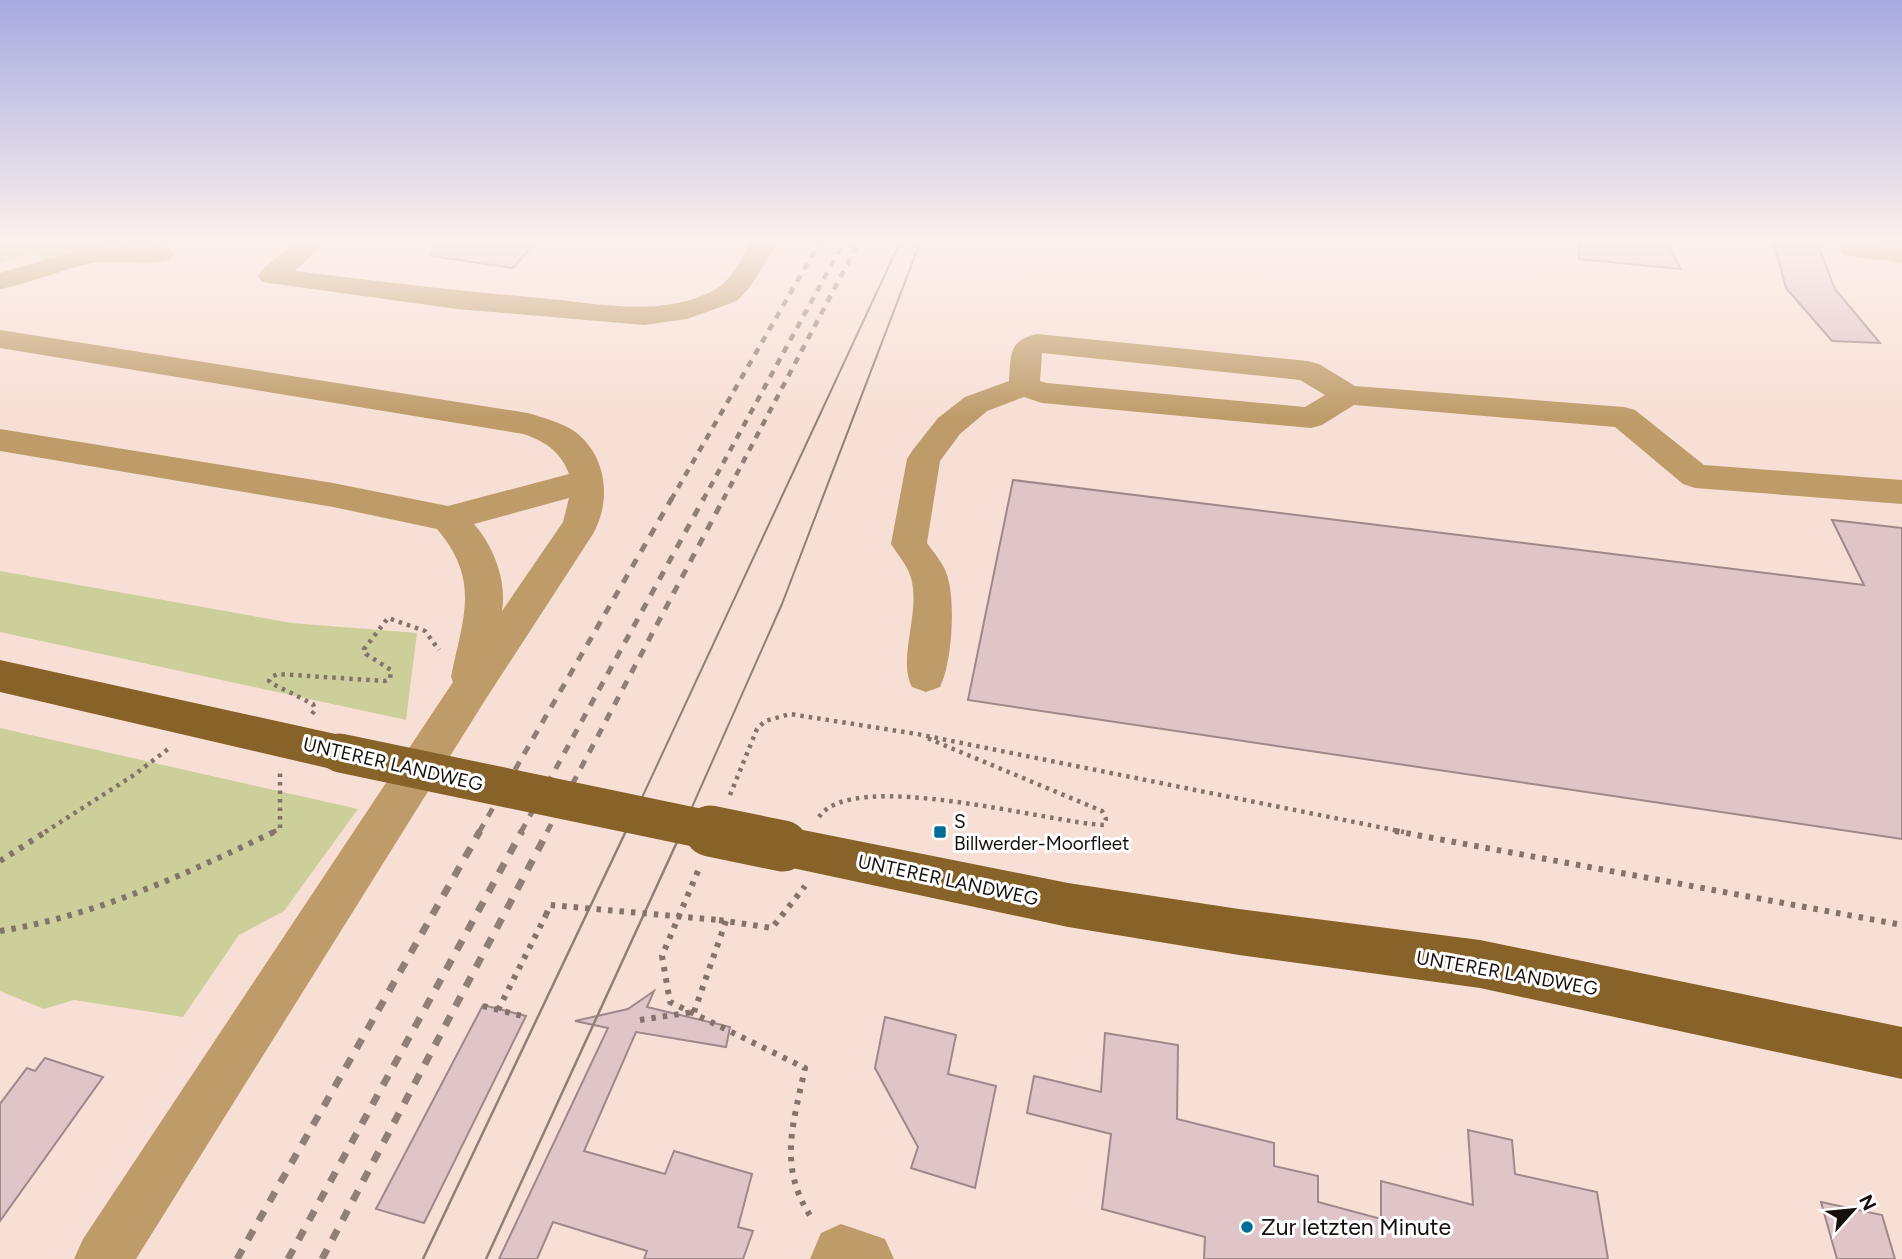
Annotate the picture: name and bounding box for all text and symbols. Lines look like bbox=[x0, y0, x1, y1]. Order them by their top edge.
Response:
street label: UNTERER LANDWEG bbox=[301, 732, 485, 796]
place label: S Billwerder-Moorfleet bbox=[954, 810, 1129, 855]
marker: S Billwerder-Moorfleet bbox=[932, 824, 948, 840]
street label: UNTERER LANDWEG bbox=[856, 850, 1040, 910]
street label: UNTERER LANDWEG bbox=[1414, 946, 1600, 1000]
north arrow bbox=[1818, 1175, 1888, 1245]
text: N bbox=[1854, 1191, 1881, 1214]
place label: Zur letzten Minute bbox=[1261, 1213, 1451, 1241]
marker: Zur letzten Minute bbox=[1239, 1219, 1255, 1235]

